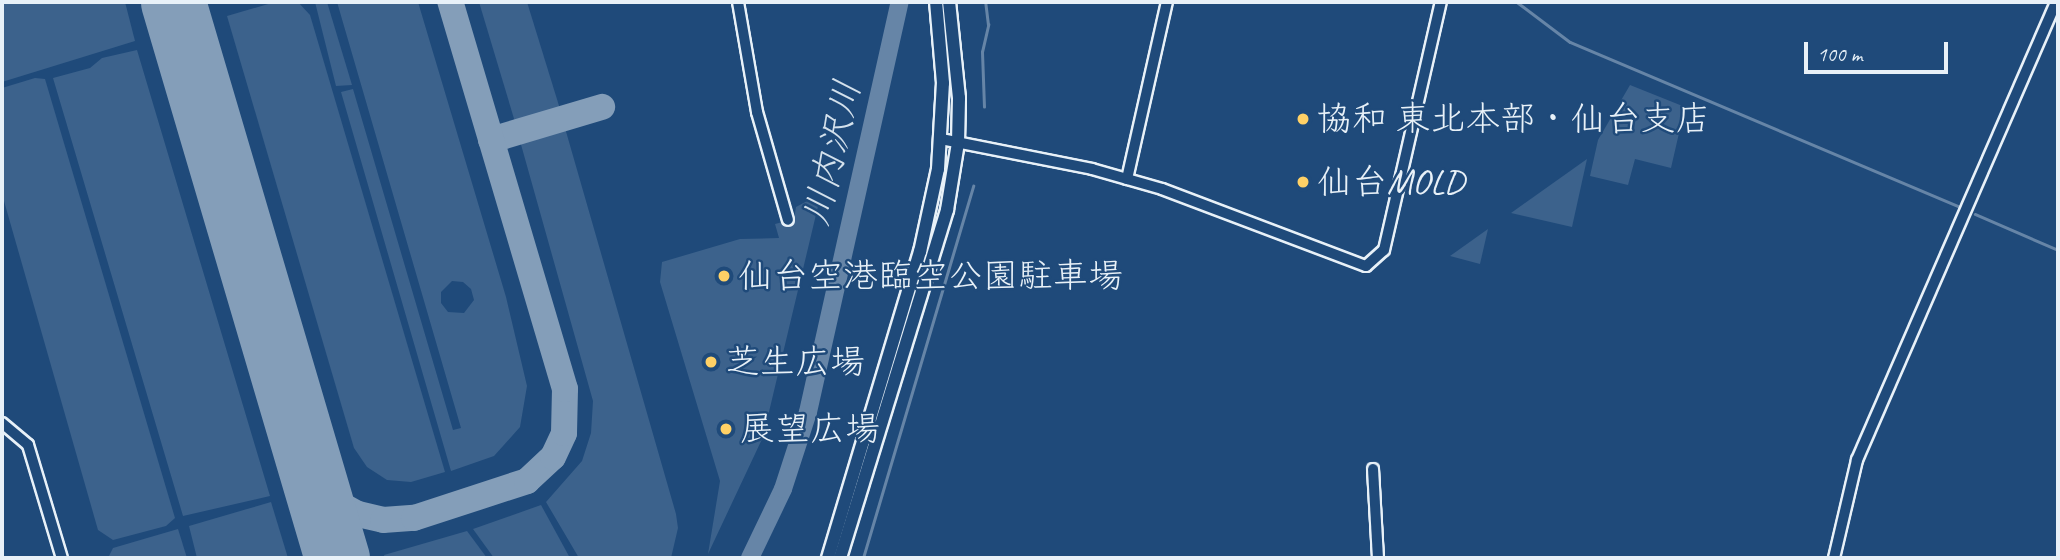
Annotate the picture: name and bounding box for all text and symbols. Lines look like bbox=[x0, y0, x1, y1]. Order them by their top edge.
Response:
scale bar bbox=[1808, 28, 1952, 72]
text: 100 m bbox=[1817, 41, 1862, 67]
water label: 川内沢川 bbox=[794, 76, 870, 230]
place label: 協和 東北本部・仙台支店 bbox=[1317, 98, 1710, 140]
marker: 協和 東北本部・仙台支店 bbox=[1295, 111, 1311, 127]
place label: 仙台MOLD bbox=[1317, 161, 1464, 203]
marker: 仙台MOLD bbox=[1295, 174, 1311, 190]
place label: 仙台空港臨空公園駐車場 bbox=[738, 255, 1123, 297]
marker: 仙台空港臨空公園駐車場 bbox=[716, 268, 732, 284]
place label: 芝生広場 bbox=[725, 341, 865, 383]
marker: 芝生広場 bbox=[703, 354, 719, 370]
place label: 展望広場 bbox=[740, 408, 880, 450]
marker: 展望広場 bbox=[718, 421, 734, 437]

